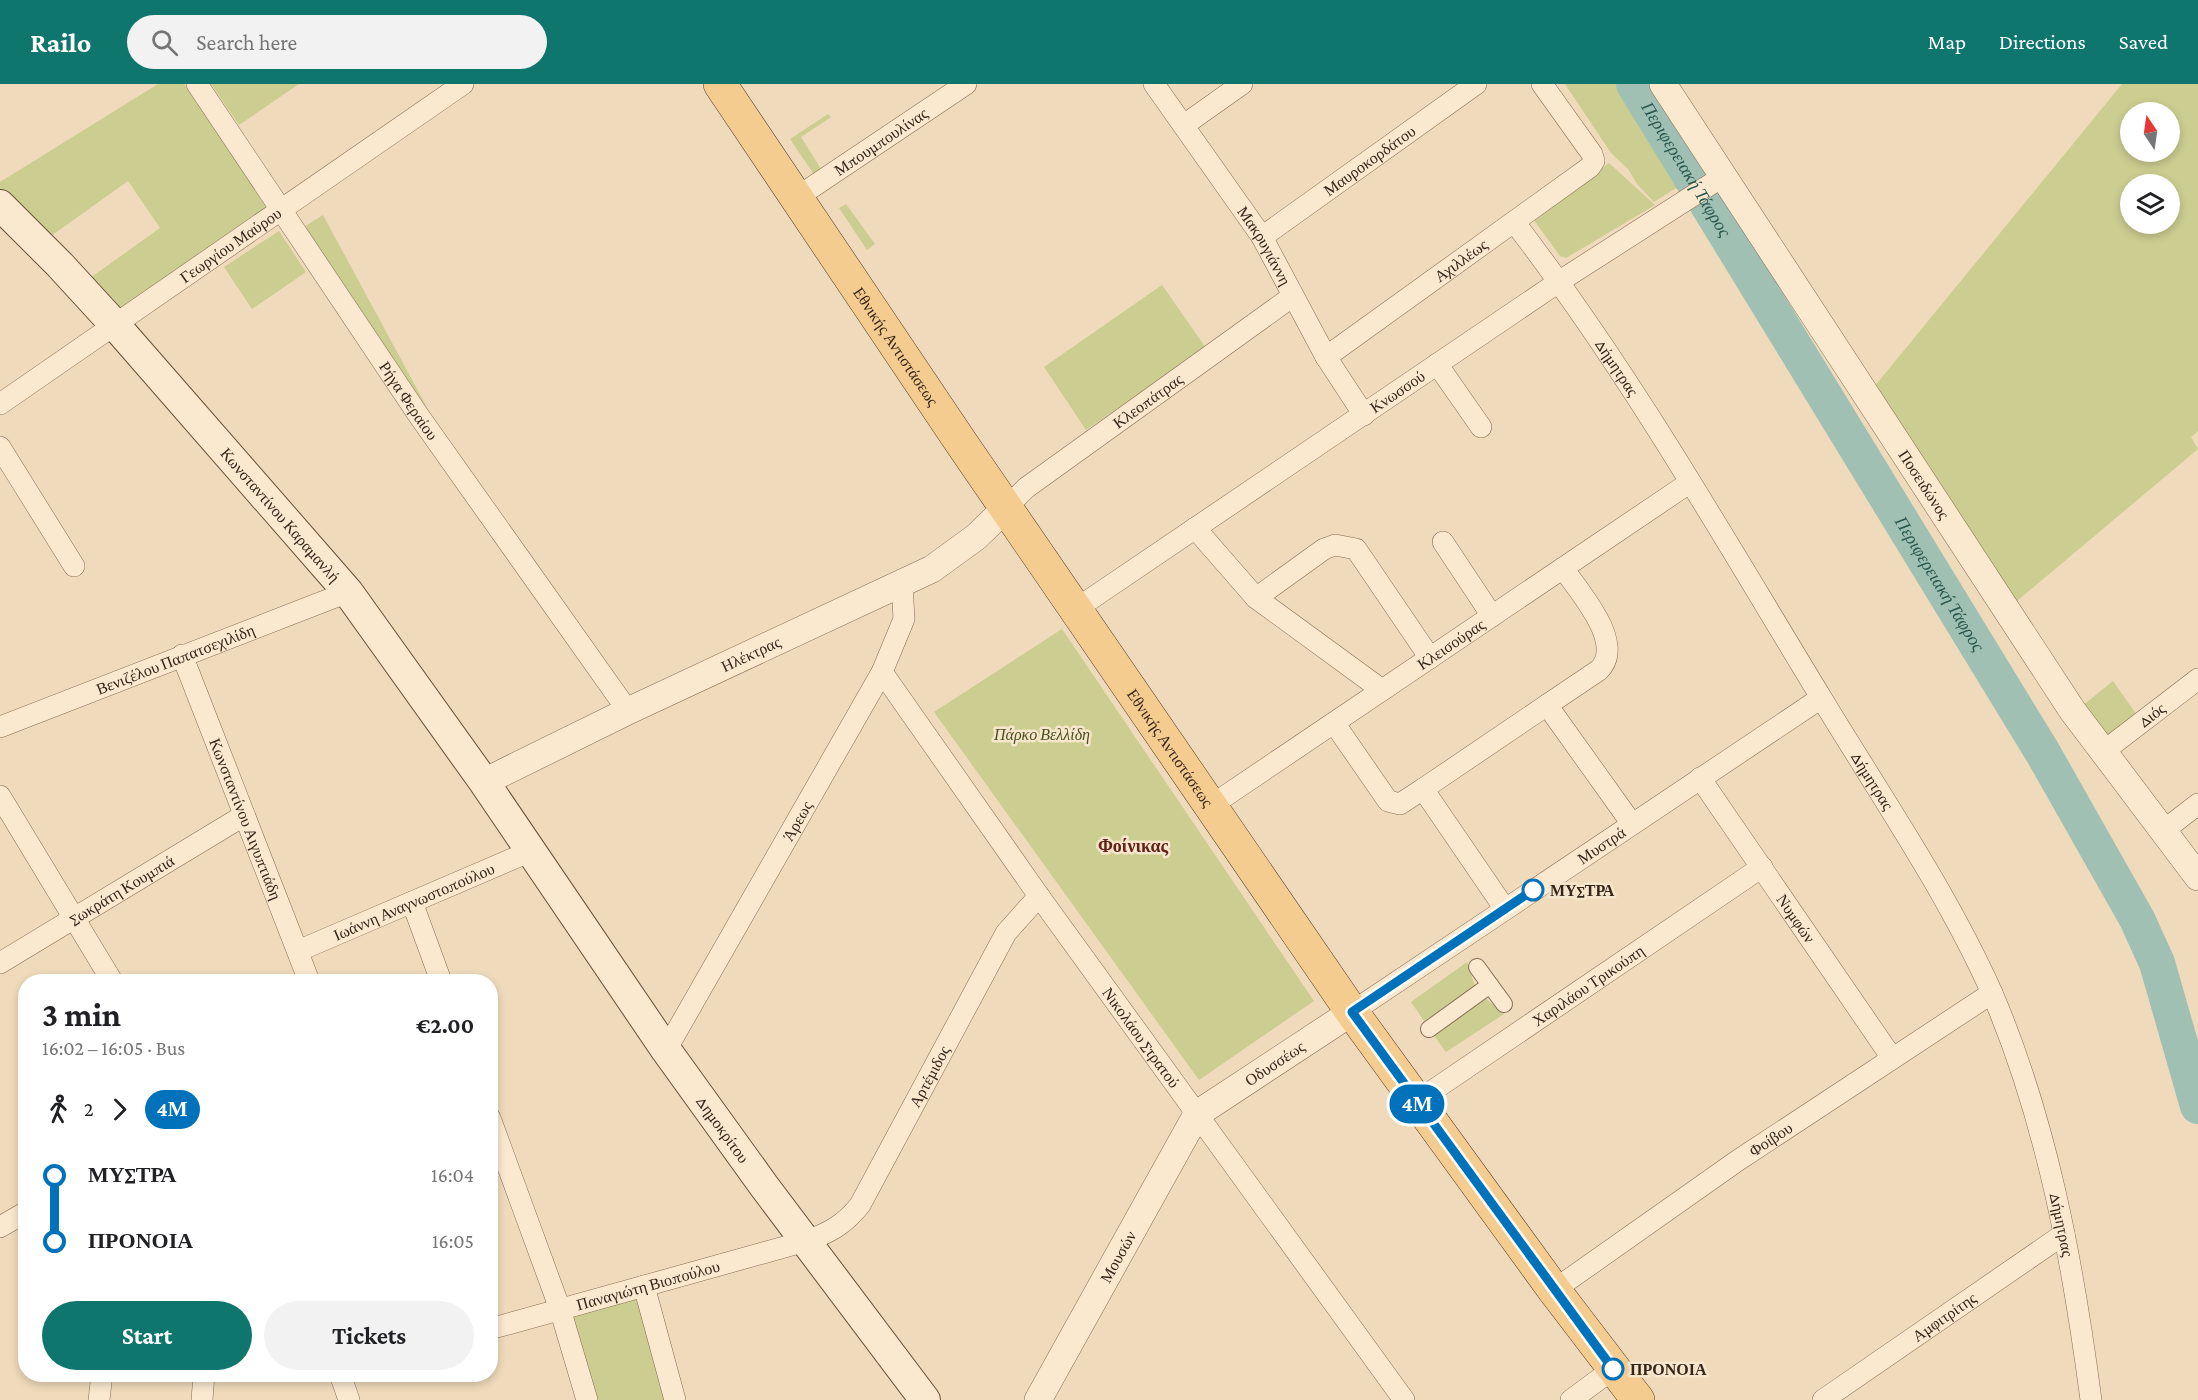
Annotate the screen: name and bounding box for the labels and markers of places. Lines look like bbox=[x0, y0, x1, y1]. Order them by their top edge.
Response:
marker: ΜΥΣΤΡΑ bbox=[1522, 879, 1544, 901]
place label: ΜΥΣΤΡΑ bbox=[1550, 882, 1615, 899]
marker: ΠΡΟΝΟΙΑ bbox=[1602, 1358, 1624, 1380]
place label: ΠΡΟΝΟΙΑ bbox=[1630, 1361, 1707, 1378]

